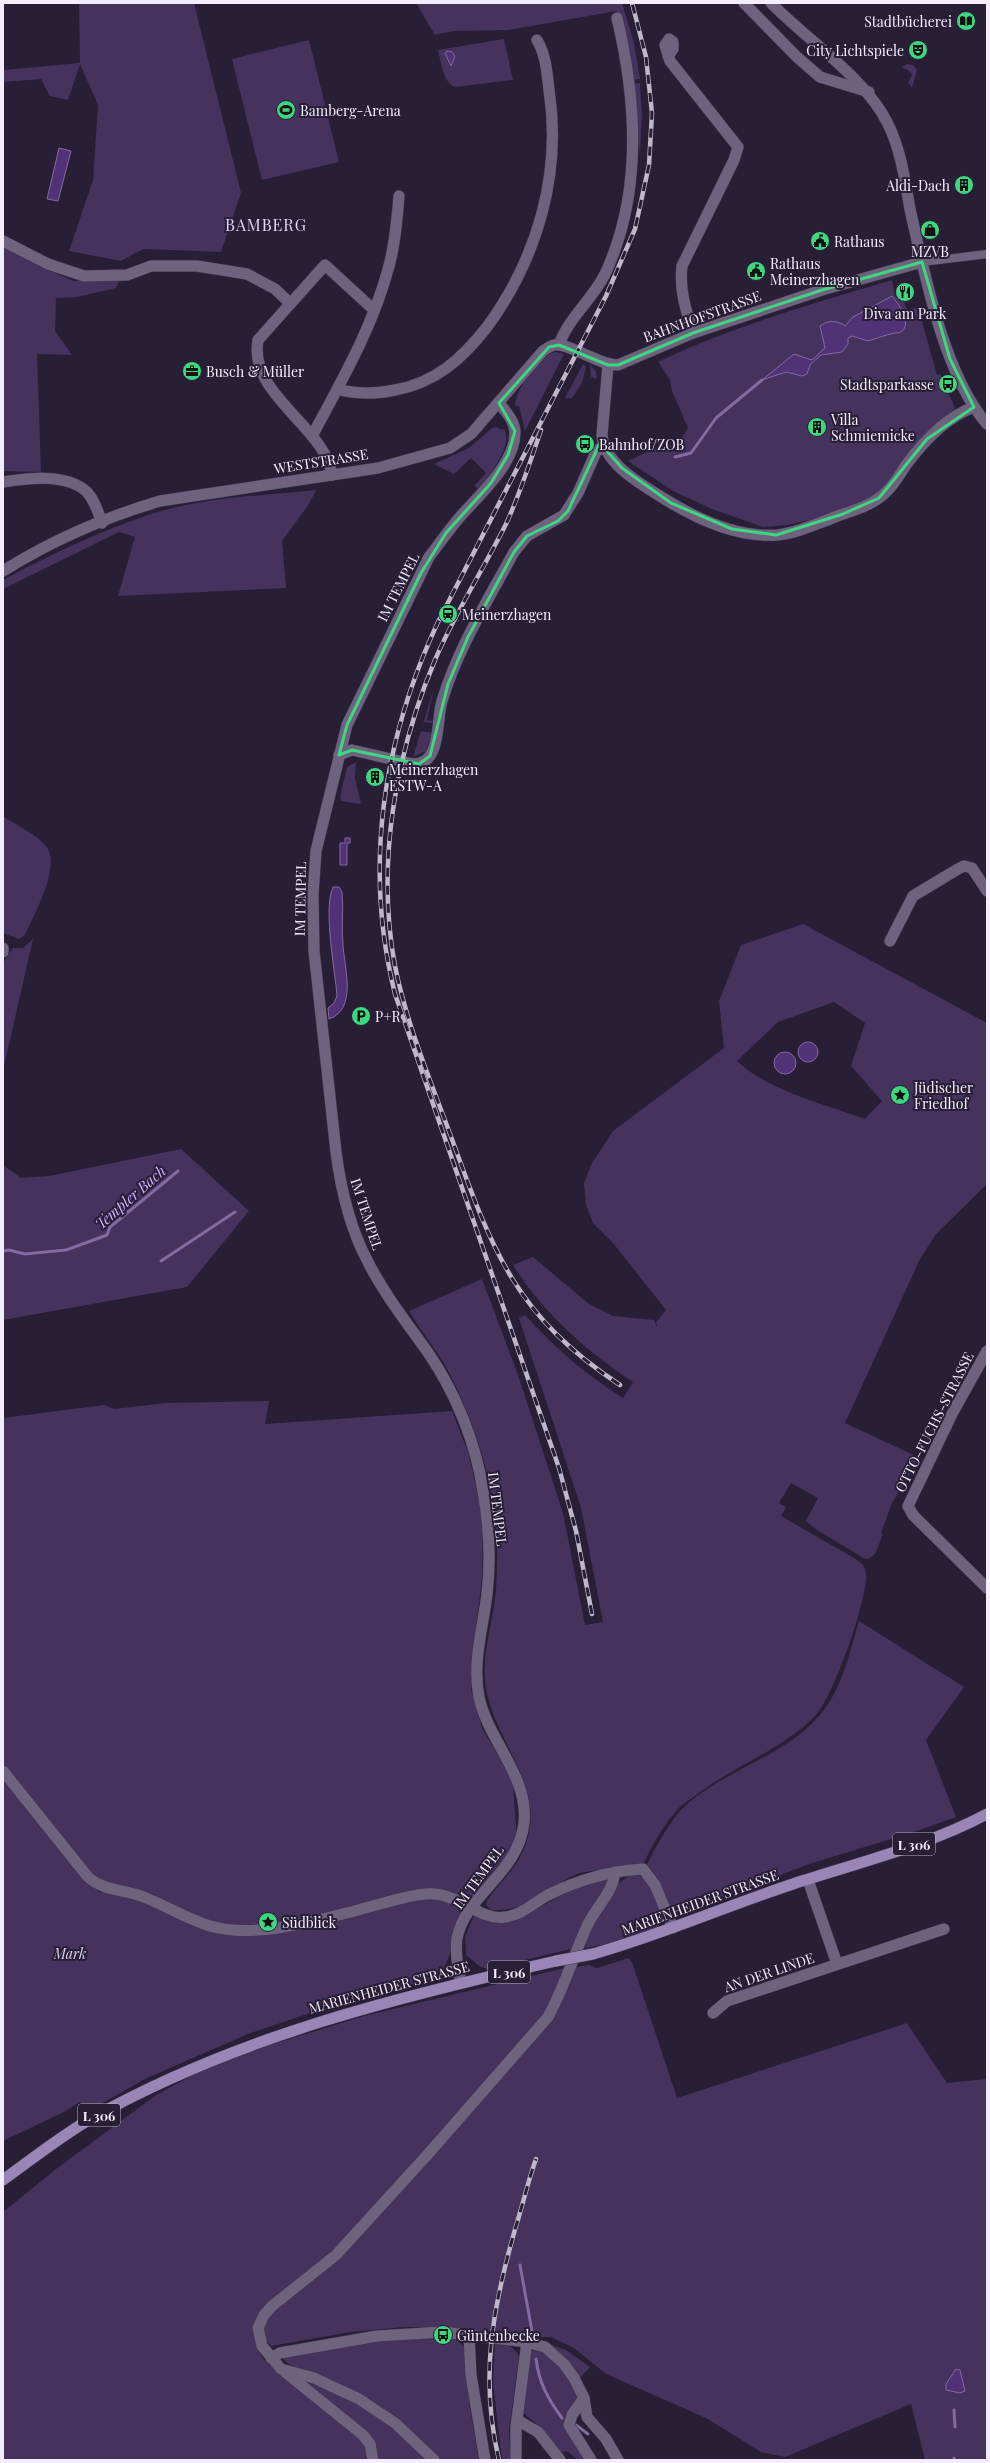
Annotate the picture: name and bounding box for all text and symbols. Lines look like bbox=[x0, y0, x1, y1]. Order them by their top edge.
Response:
library icon: Stadtbücherei bbox=[955, 10, 977, 32]
place label: Stadtbücherei bbox=[864, 12, 952, 31]
theatre icon: City Lichtspiele bbox=[907, 39, 929, 61]
place label: City Lichtspiele bbox=[806, 41, 904, 60]
sports icon: Bamberg-Arena bbox=[275, 99, 297, 121]
place label: Bamberg-Arena bbox=[300, 101, 401, 120]
building icon: Aldi-Dach bbox=[953, 174, 975, 196]
place label: Aldi-Dach bbox=[885, 176, 951, 195]
district label: BAMBERG bbox=[225, 214, 307, 235]
shop icon: MZVB bbox=[919, 219, 941, 241]
public building icon: Rathaus bbox=[809, 230, 831, 252]
place label: Rathaus bbox=[834, 232, 885, 251]
place label: MZVB bbox=[911, 242, 949, 261]
place label: Rathaus Meinerzhagen bbox=[770, 254, 860, 289]
public building icon: Rathaus Meinerzhagen bbox=[745, 260, 767, 282]
restaurant icon: Diva am Park bbox=[894, 281, 916, 303]
street label: BAHNHOFSTRASSE bbox=[640, 286, 764, 346]
place label: Diva am Park bbox=[864, 304, 947, 323]
office icon: Busch & Müller bbox=[181, 360, 203, 382]
place label: Busch & Müller bbox=[206, 362, 305, 381]
bus stop icon: Stadtsparkasse bbox=[937, 373, 959, 395]
place label: Stadtsparkasse bbox=[840, 375, 934, 394]
place label: Villa Schmiemicke bbox=[830, 410, 915, 445]
building icon: Villa Schmiemicke bbox=[806, 416, 828, 438]
bus stop icon: Bahnhof/ZOB bbox=[574, 433, 596, 455]
place label: Bahnhof/ZOB bbox=[599, 435, 685, 454]
street label: WESTSTRASSE bbox=[271, 444, 370, 478]
street label: IM TEMPEL bbox=[373, 550, 423, 624]
station icon: Meinerzhagen bbox=[437, 603, 459, 625]
place label: Meinerzhagen bbox=[462, 605, 552, 624]
place label: Meinerzhagen ESTW-A bbox=[389, 760, 479, 795]
building icon: Meinerzhagen ESTW-A bbox=[364, 766, 386, 788]
street label: IM TEMPEL bbox=[290, 862, 310, 936]
parking icon: P+R bbox=[350, 1005, 372, 1027]
place label: P+R bbox=[375, 1007, 401, 1026]
place label: Jüdischer Friedhof bbox=[913, 1078, 974, 1113]
place icon: Jüdischer Friedhof bbox=[889, 1084, 911, 1106]
water label: Templer Bach bbox=[90, 1161, 170, 1233]
street label: IM TEMPEL bbox=[346, 1176, 388, 1252]
street label: OTTO-FUCHS-STRASSE bbox=[890, 1349, 978, 1495]
street label: IM TEMPEL bbox=[484, 1471, 512, 1547]
road number: L 306 bbox=[893, 1833, 935, 1855]
street label: IM TEMPEL bbox=[448, 1841, 508, 1913]
street label: MARIENHEIDER STRASSE bbox=[619, 1865, 781, 1939]
place icon: Südblick bbox=[257, 1911, 279, 1933]
place label: Südblick bbox=[282, 1913, 336, 1932]
park label: Mark bbox=[53, 1944, 86, 1963]
street label: AN DER LINDE bbox=[720, 1948, 817, 1997]
street label: MARIENHEIDER STRASSE bbox=[307, 1956, 471, 2018]
road number: L 306 bbox=[488, 1961, 530, 1983]
road number: L 306 bbox=[78, 2104, 120, 2126]
bus stop icon: Güntenbecke bbox=[432, 2324, 454, 2346]
place label: Güntenbecke bbox=[457, 2326, 540, 2345]

